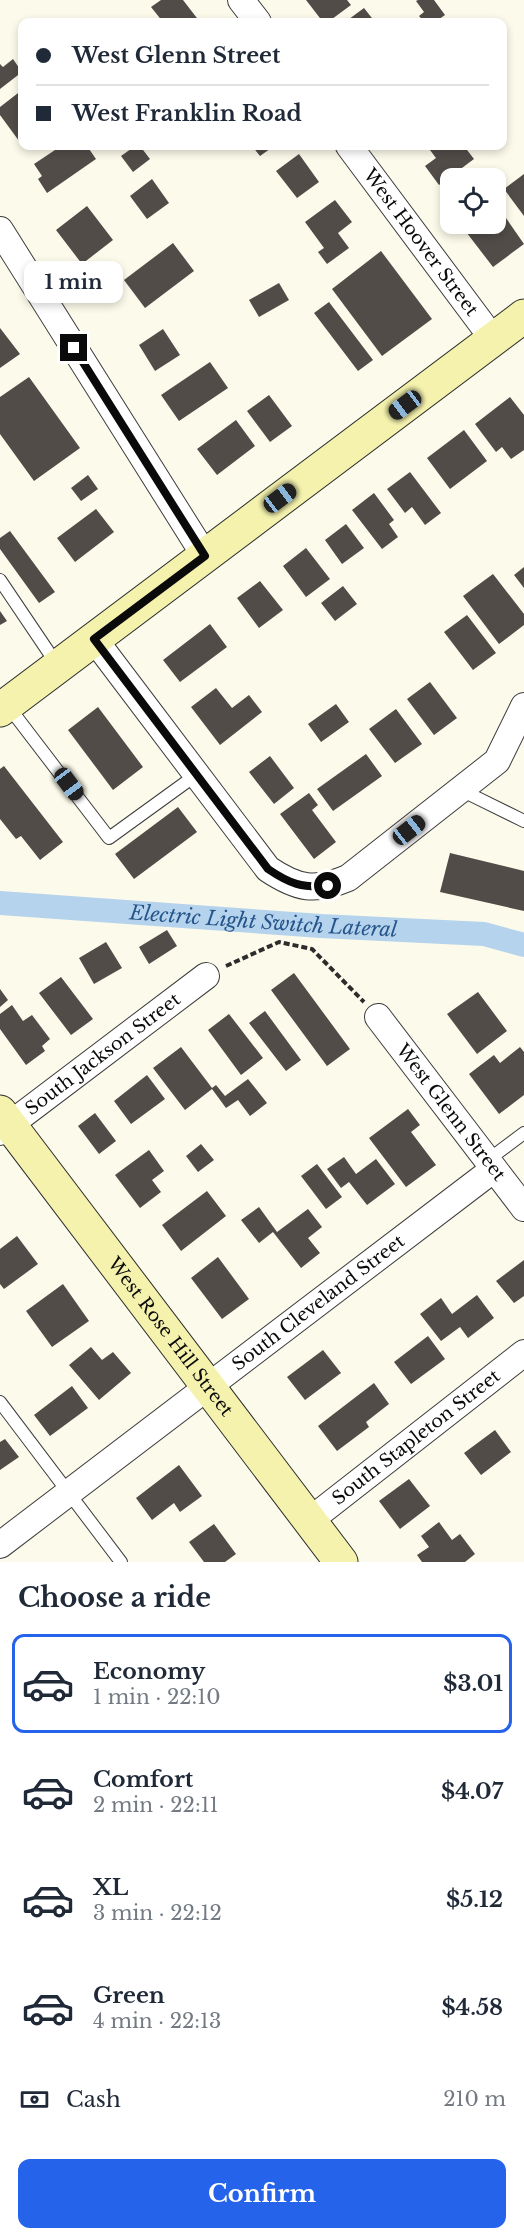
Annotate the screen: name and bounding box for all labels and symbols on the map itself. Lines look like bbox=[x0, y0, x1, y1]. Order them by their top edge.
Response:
street label: West Hoover Street bbox=[358, 163, 483, 320]
callout: 1 min bbox=[25, 261, 124, 303]
route end bbox=[60, 334, 87, 361]
car bbox=[385, 387, 425, 423]
car bbox=[260, 480, 300, 516]
car bbox=[51, 764, 87, 804]
car bbox=[389, 812, 429, 848]
route start bbox=[314, 872, 341, 899]
water label: Electric Light Switch Lateral bbox=[128, 900, 398, 942]
street label: South Jackson Street bbox=[21, 988, 185, 1120]
street label: West Glenn Street bbox=[391, 1039, 510, 1185]
street label: South Cleveland Street bbox=[228, 1230, 409, 1375]
street label: West Rose Hill Street bbox=[102, 1252, 238, 1421]
street label: South Stapleton Street bbox=[328, 1365, 505, 1510]

